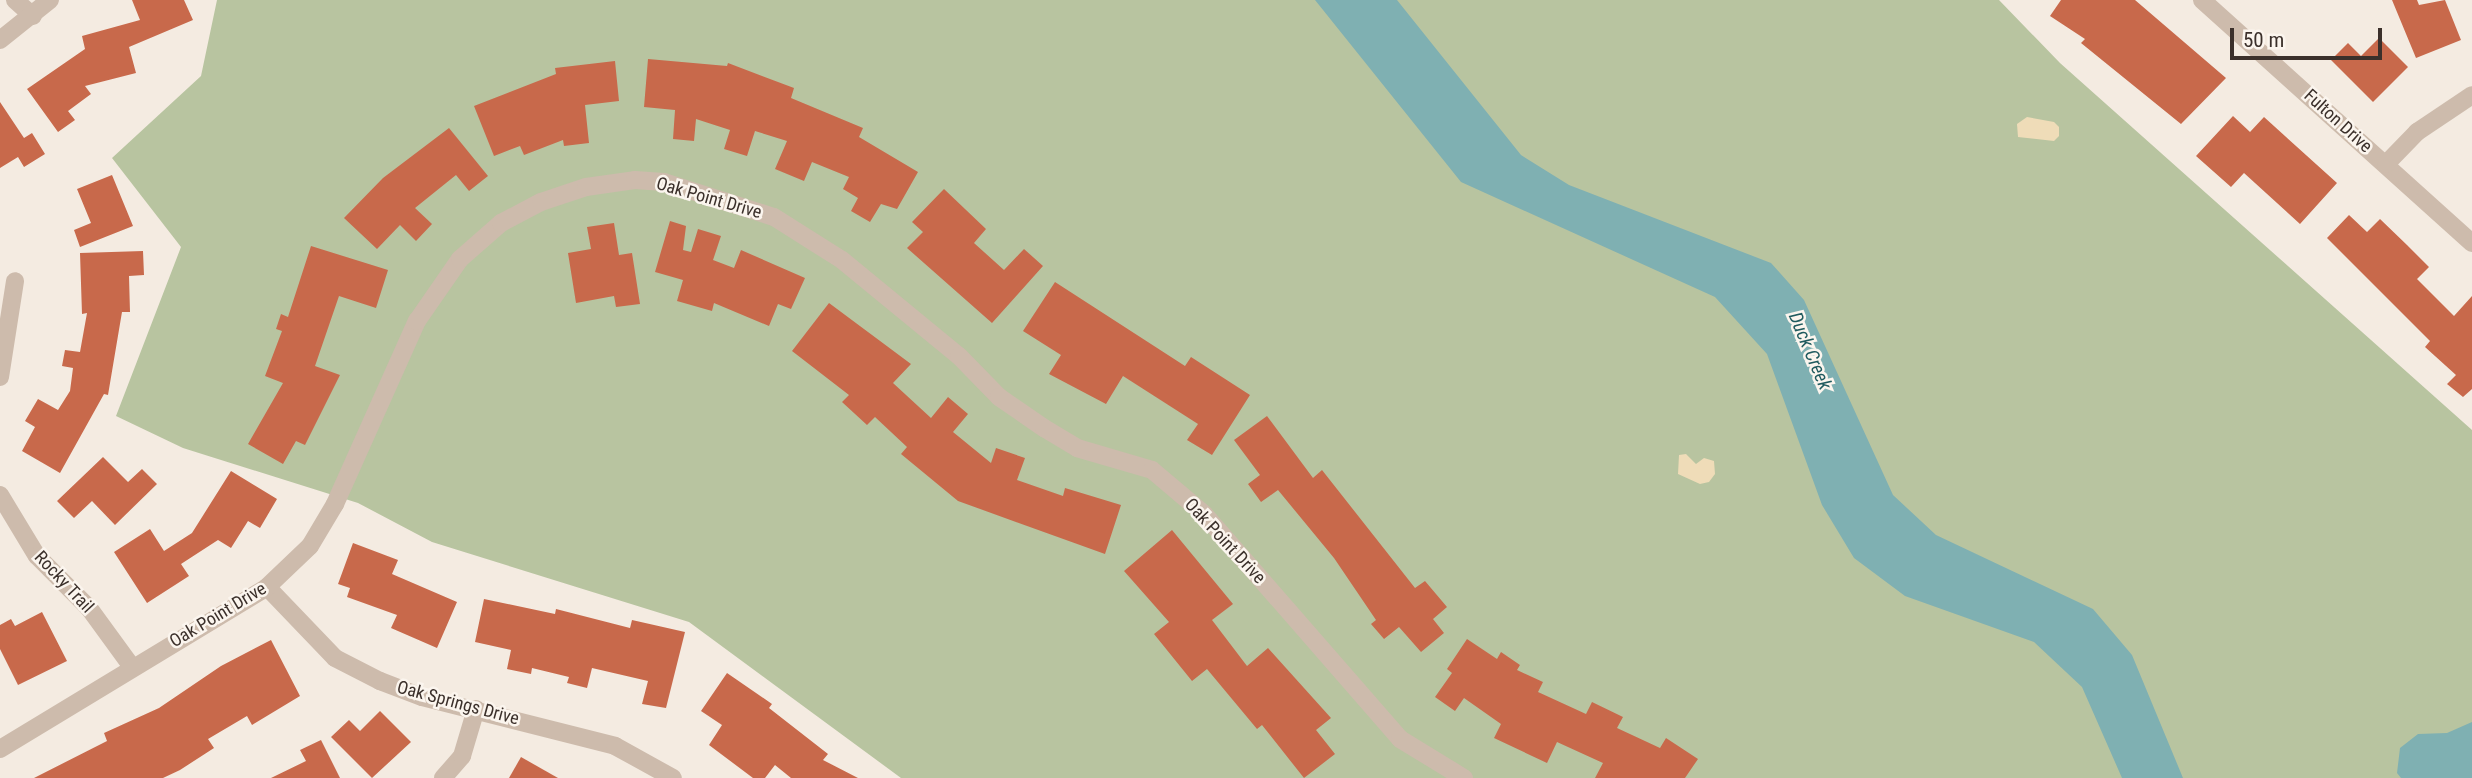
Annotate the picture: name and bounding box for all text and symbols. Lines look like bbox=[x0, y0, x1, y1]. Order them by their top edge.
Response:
scale bar bbox=[2234, 14, 2386, 58]
text: 50 m bbox=[2243, 28, 2284, 52]
street label: Fulton Drive bbox=[2299, 85, 2377, 157]
street label: Oak Point Drive bbox=[654, 173, 764, 223]
water label: Duck Creek bbox=[1783, 309, 1837, 393]
street label: Oak Point Drive bbox=[1180, 494, 1270, 588]
street label: Rocky Trail bbox=[30, 546, 98, 618]
street label: Oak Point Drive bbox=[166, 578, 270, 652]
street label: Oak Springs Drive bbox=[395, 676, 521, 730]

